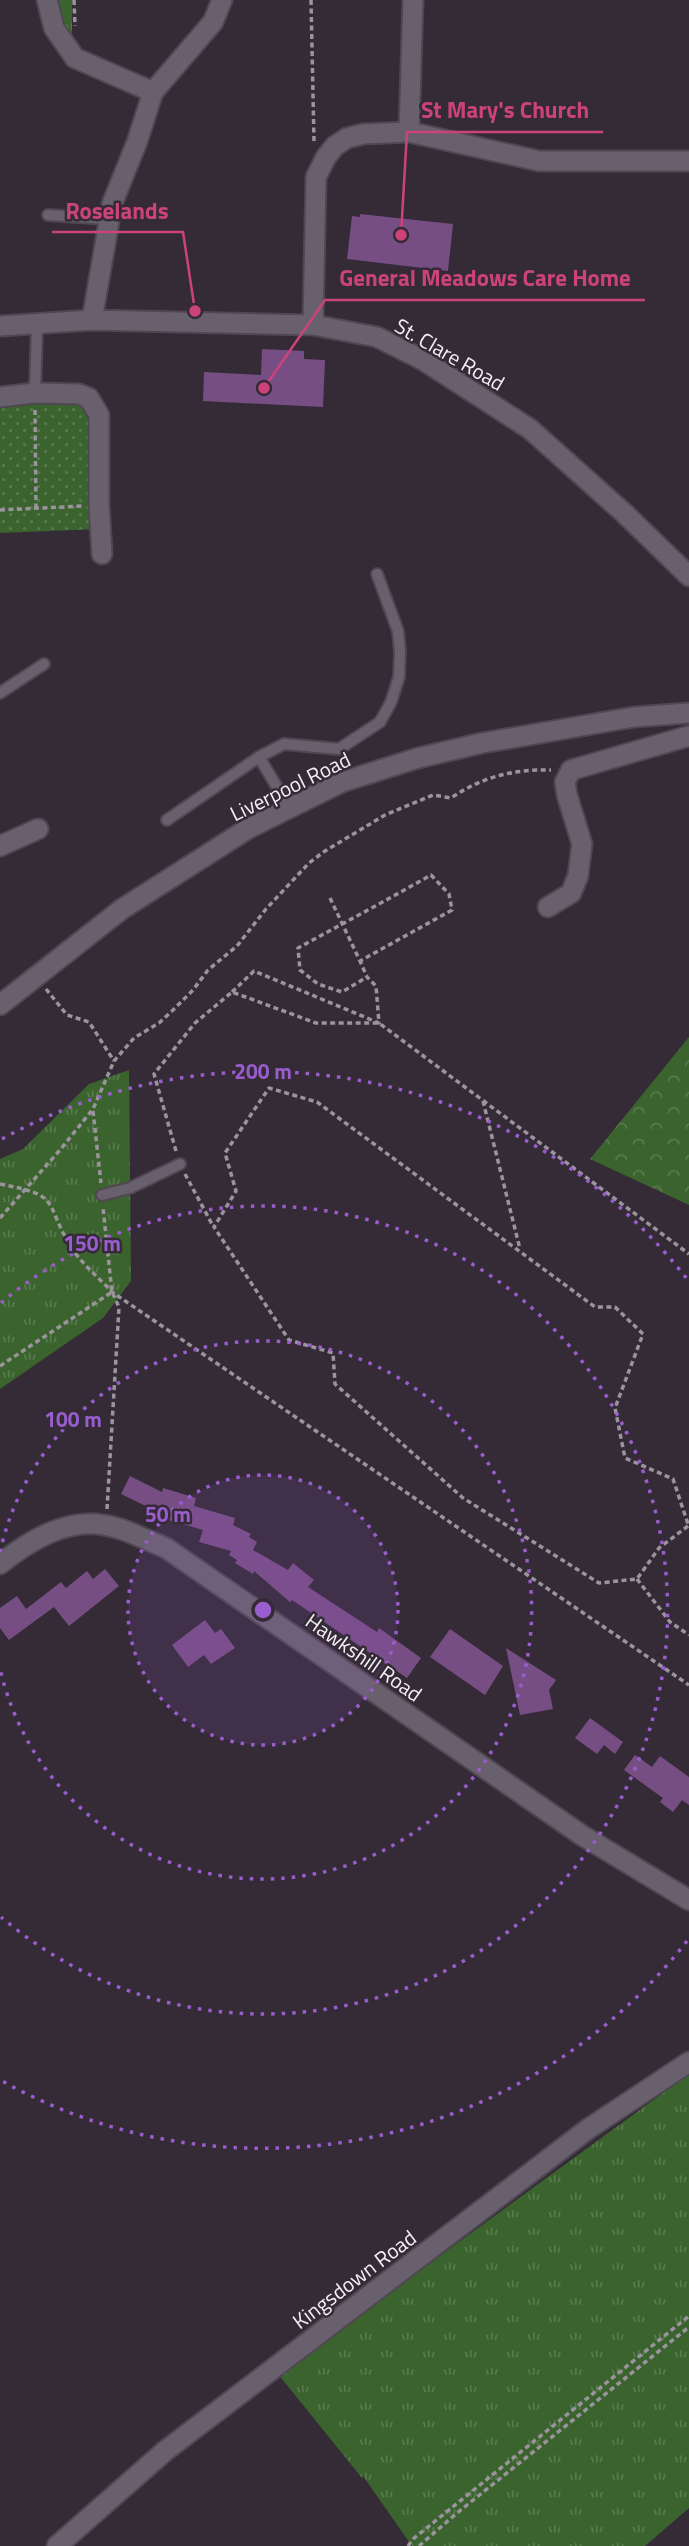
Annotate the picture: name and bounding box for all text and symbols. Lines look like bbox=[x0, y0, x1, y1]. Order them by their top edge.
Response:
callout: St Mary's Church bbox=[407, 88, 603, 132]
text: St Mary's Church bbox=[421, 92, 589, 127]
callout: Roselands bbox=[52, 188, 183, 232]
text: Roselands bbox=[65, 193, 169, 228]
callout: General Meadows Care Home bbox=[325, 256, 645, 300]
text: General Meadows Care Home bbox=[339, 260, 631, 295]
street label: St. Clare Road bbox=[389, 310, 511, 398]
street label: Liverpool Road bbox=[224, 743, 356, 829]
text: 200 m bbox=[234, 1055, 292, 1087]
text: 150 m bbox=[63, 1227, 121, 1259]
text: 100 m bbox=[44, 1403, 102, 1435]
text: 50 m bbox=[145, 1498, 191, 1530]
centre of rings bbox=[251, 1598, 275, 1622]
street label: Hawkshill Road bbox=[299, 1605, 429, 1709]
street label: Kingsdown Road bbox=[285, 2222, 423, 2336]

